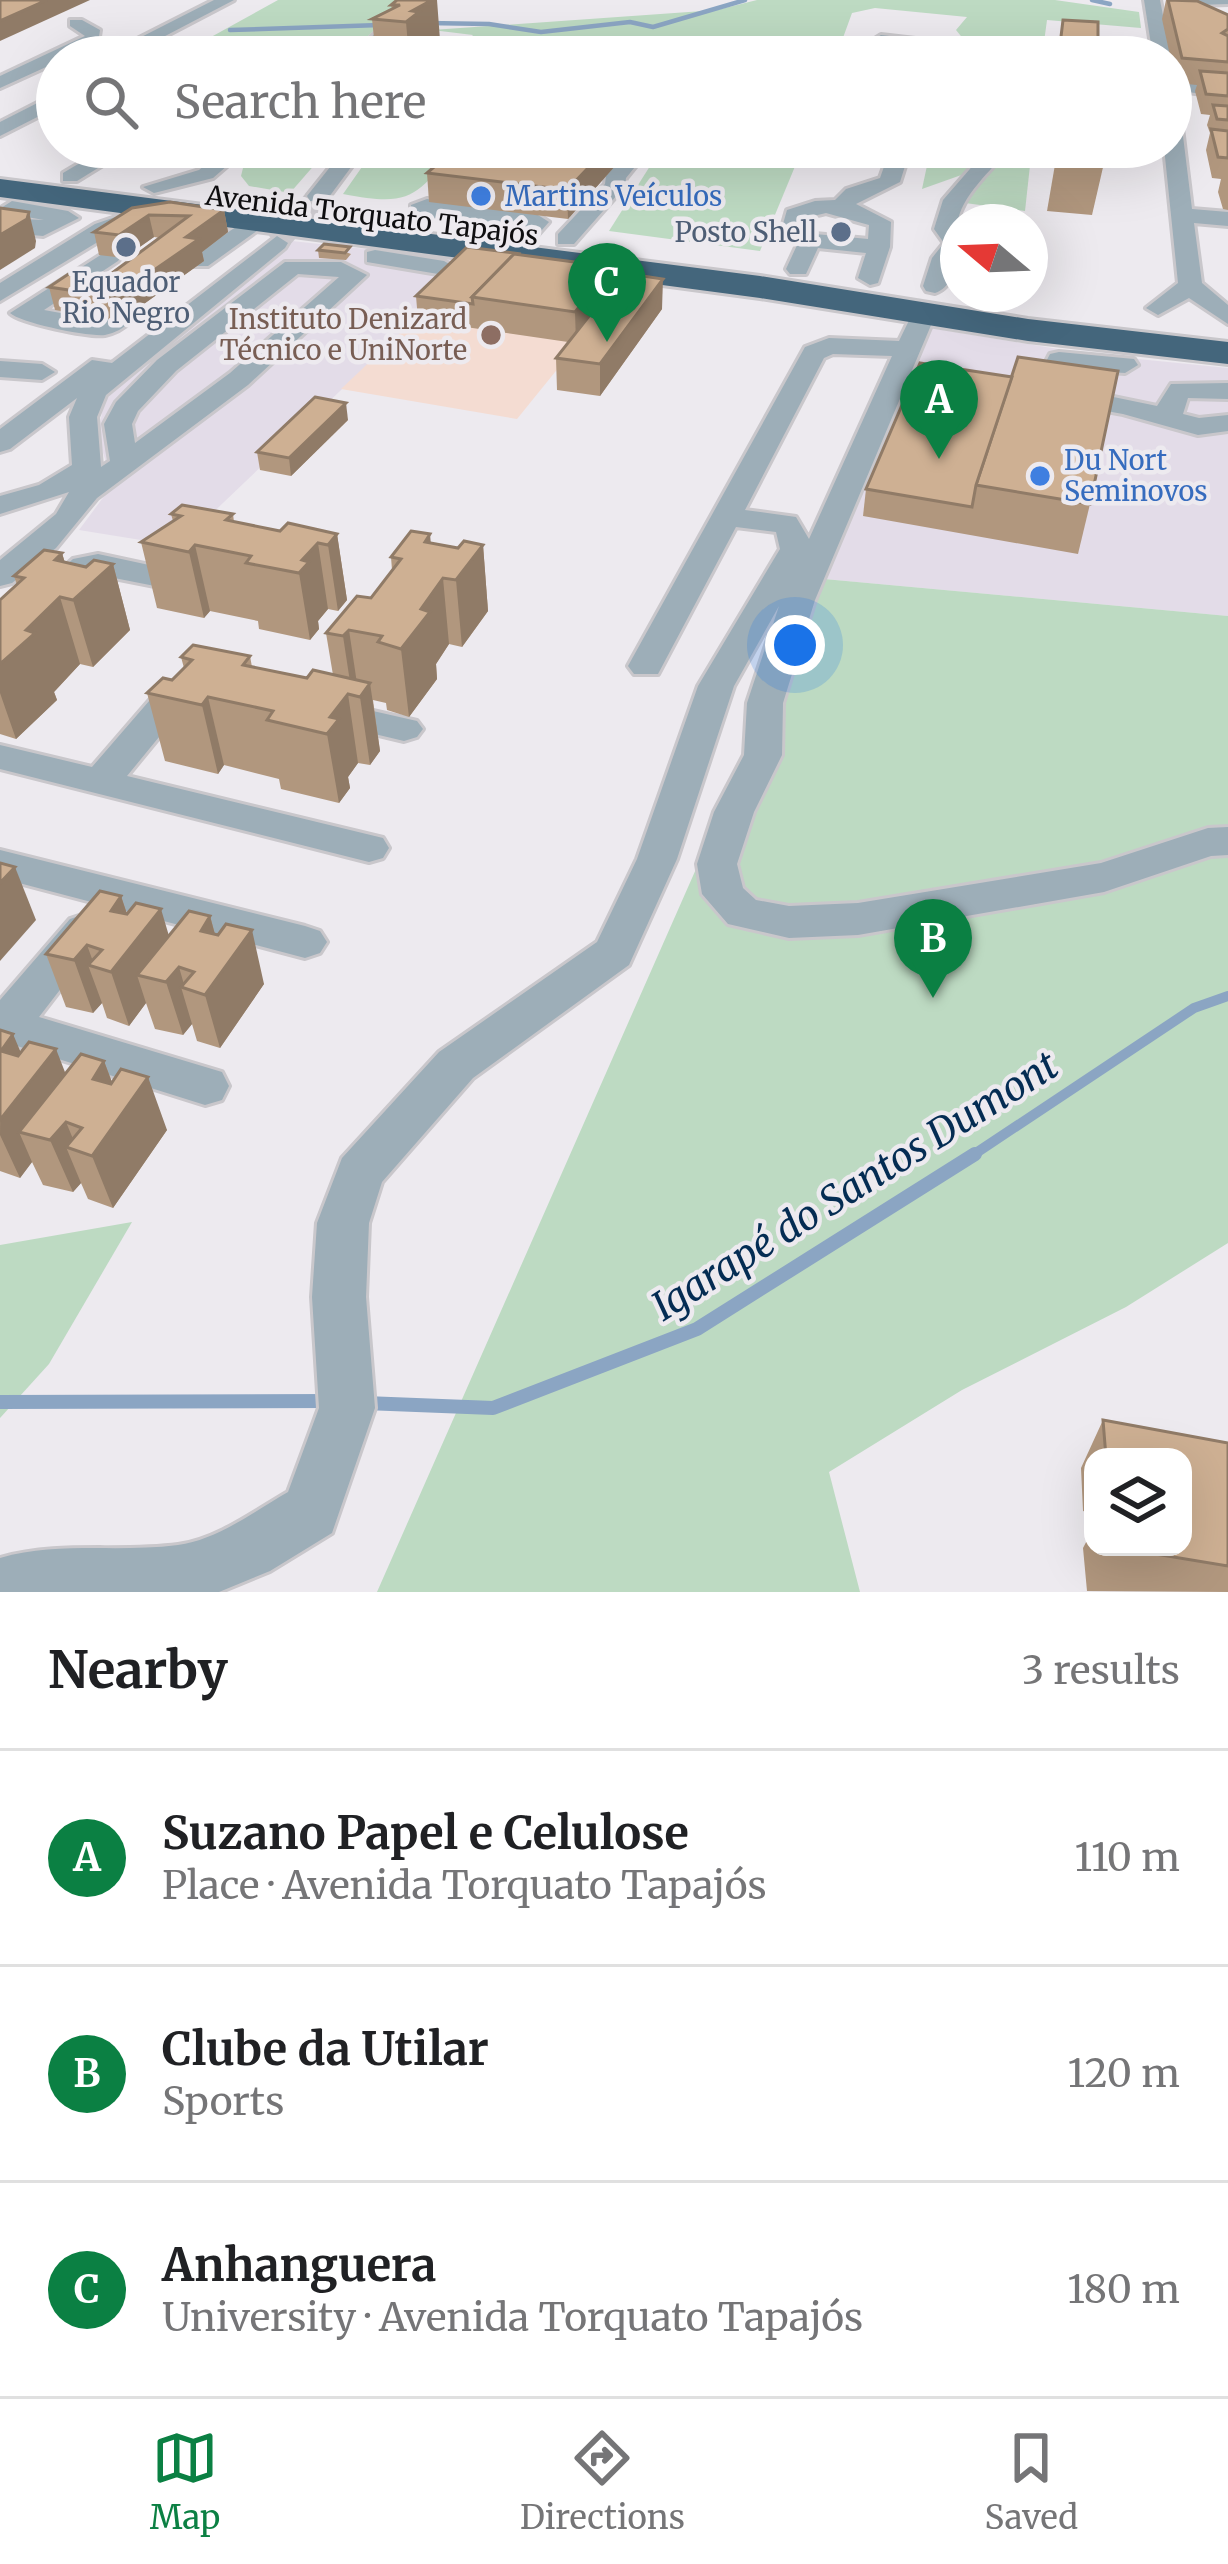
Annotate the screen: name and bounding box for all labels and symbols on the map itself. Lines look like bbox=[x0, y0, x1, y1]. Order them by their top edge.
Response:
street label: Avenida Torquato Tapajós bbox=[203, 178, 540, 252]
place label: Martins Veículos bbox=[505, 179, 722, 213]
marker: Martins Veículos bbox=[468, 183, 494, 209]
north arrow bbox=[940, 204, 1048, 312]
place label: Posto Shell bbox=[675, 215, 817, 249]
marker: Posto Shell bbox=[828, 219, 854, 245]
marker: Equador Rio Negro bbox=[113, 234, 139, 260]
pin: C bbox=[568, 243, 646, 342]
place label: Equador Rio Negro bbox=[62, 265, 190, 331]
place label: Instituto Denizard Técnico e UniNorte bbox=[220, 302, 467, 367]
marker: Instituto Denizard Técnico e UniNorte bbox=[478, 322, 504, 348]
pin: A bbox=[900, 360, 978, 459]
place label: Du Nort Seminovos bbox=[1064, 443, 1208, 508]
marker: Du Nort Seminovos bbox=[1027, 463, 1053, 489]
your location bbox=[765, 615, 825, 675]
pin: B bbox=[894, 899, 972, 998]
water label: Igarapé do Santos Dumont bbox=[643, 1041, 1067, 1331]

